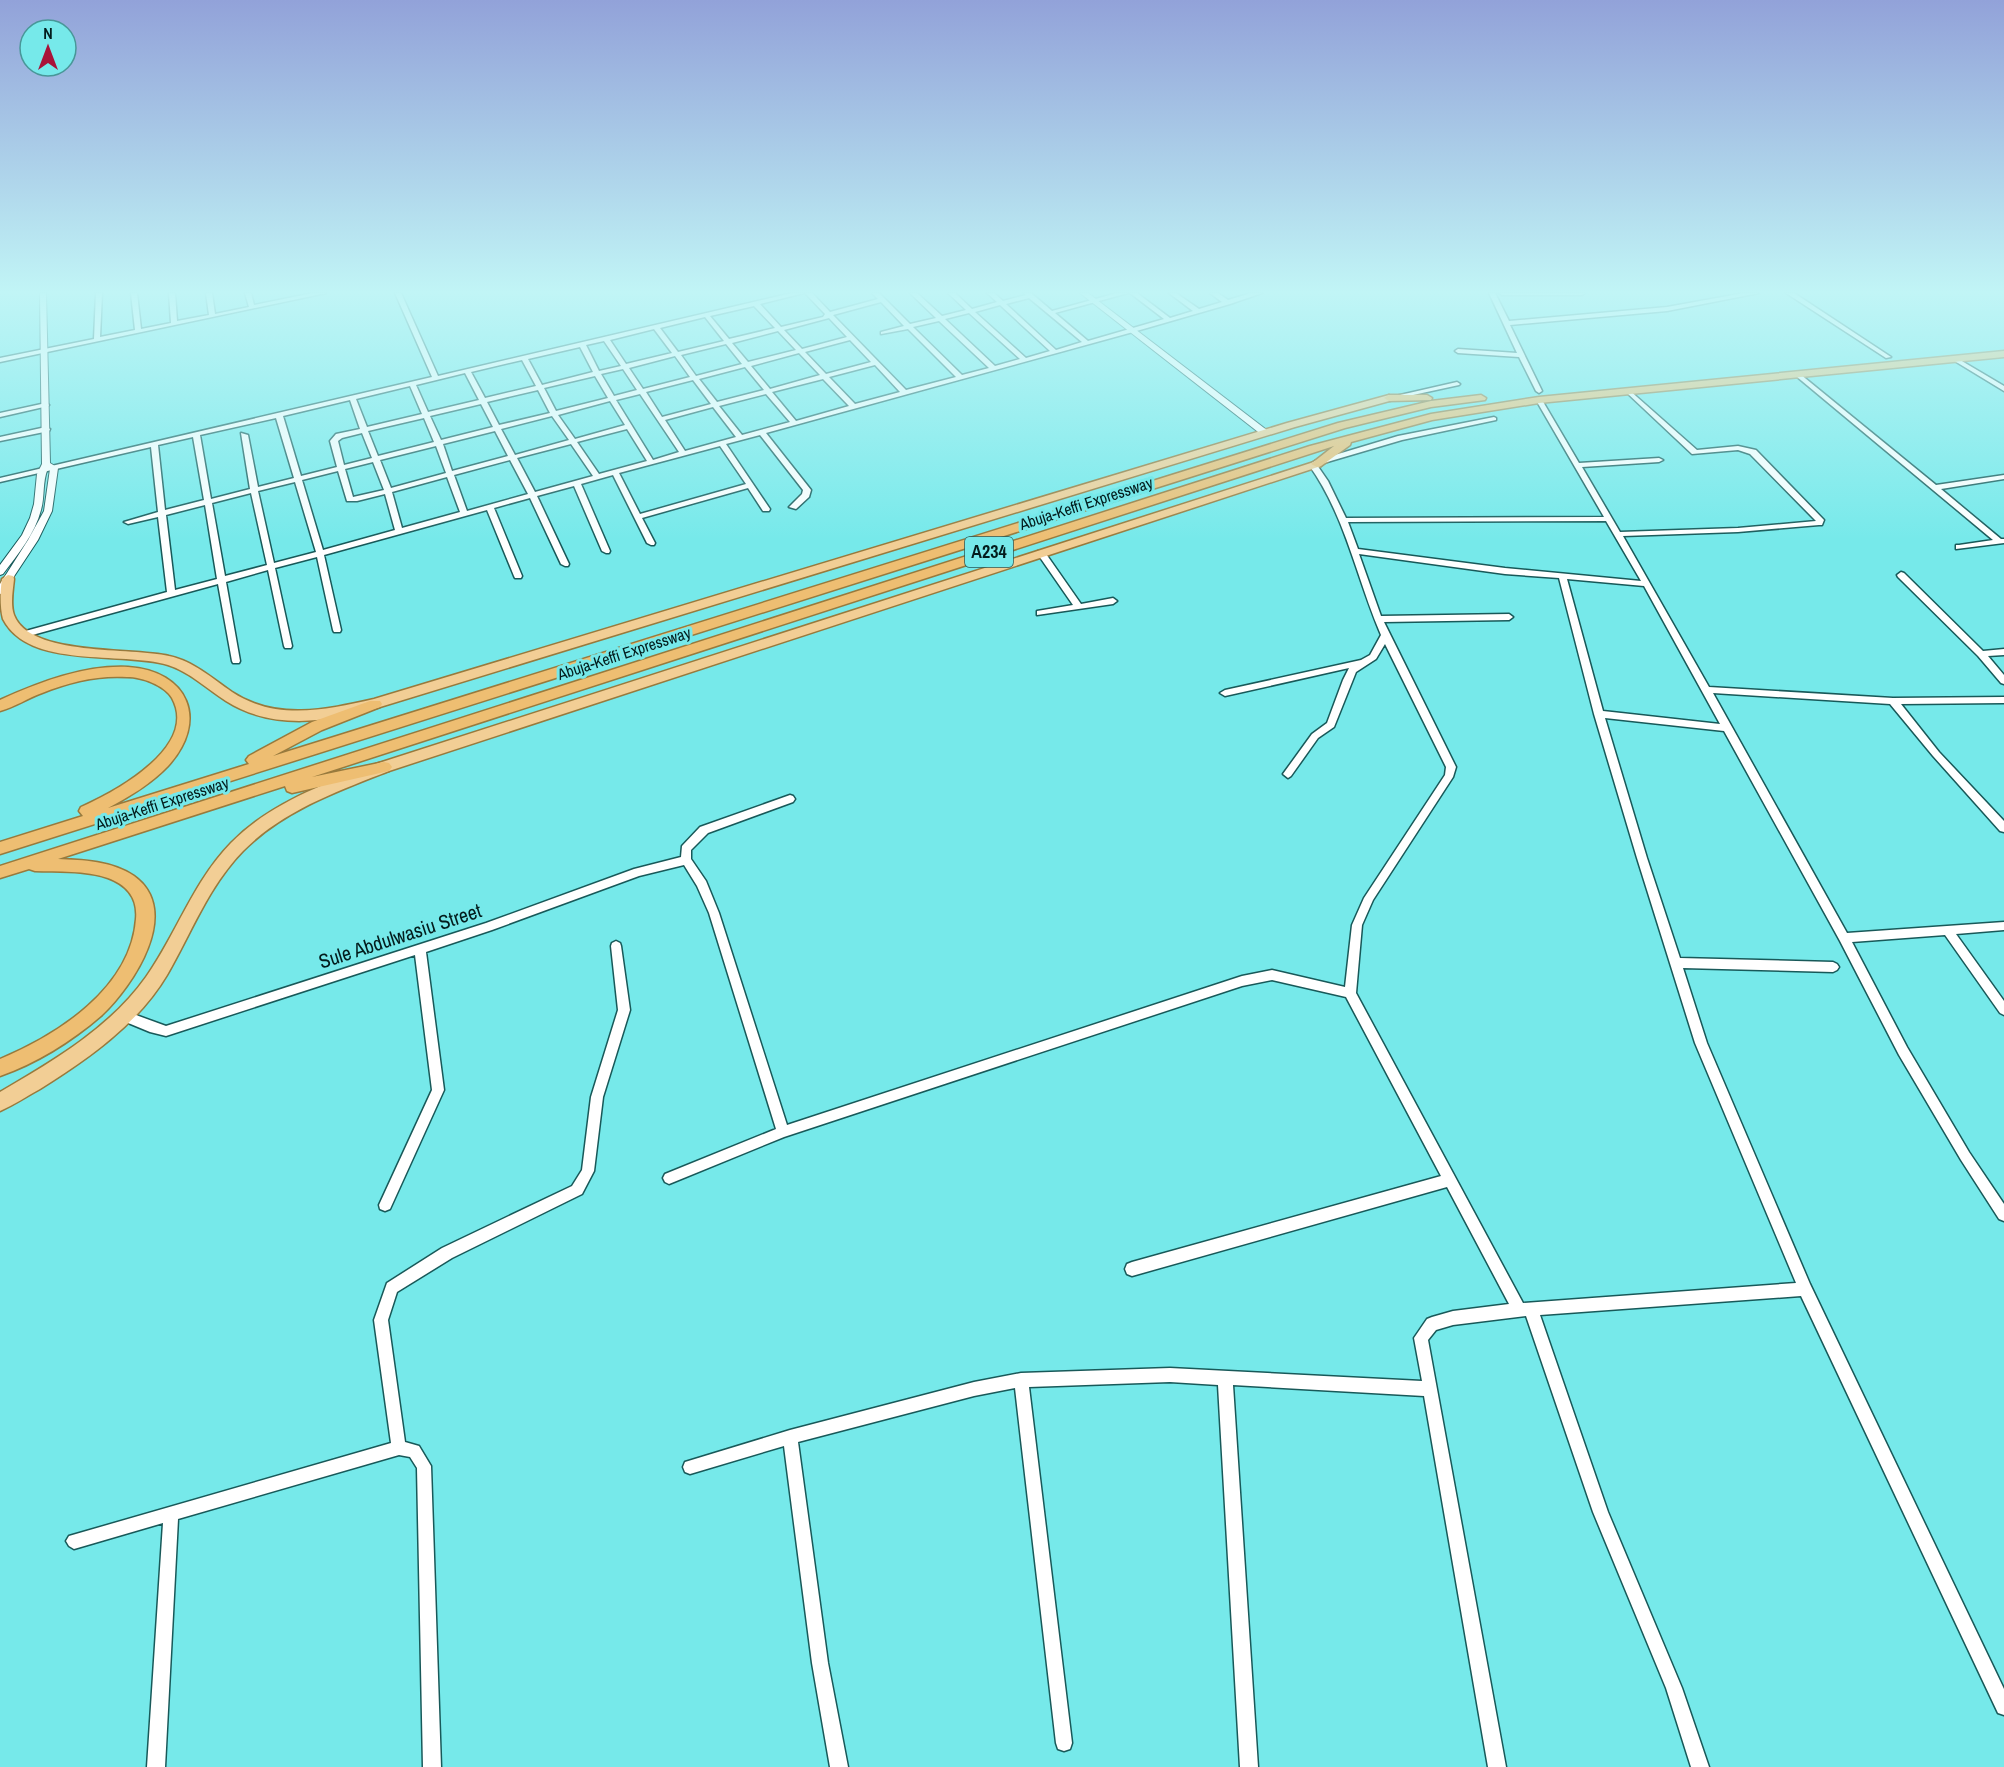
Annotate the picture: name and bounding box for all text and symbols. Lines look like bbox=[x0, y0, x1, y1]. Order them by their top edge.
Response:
north arrow bbox=[18, 18, 78, 78]
text: N bbox=[43, 22, 53, 44]
street label: Abuja-Keffi Expressway bbox=[1016, 471, 1156, 535]
road number: A234 bbox=[965, 537, 1013, 567]
street label: Abuja-Keffi Expressway bbox=[554, 621, 694, 685]
street label: Abuja-Keffi Expressway bbox=[92, 771, 232, 835]
street label: Sule Abdulwasiu Street bbox=[315, 896, 485, 975]

